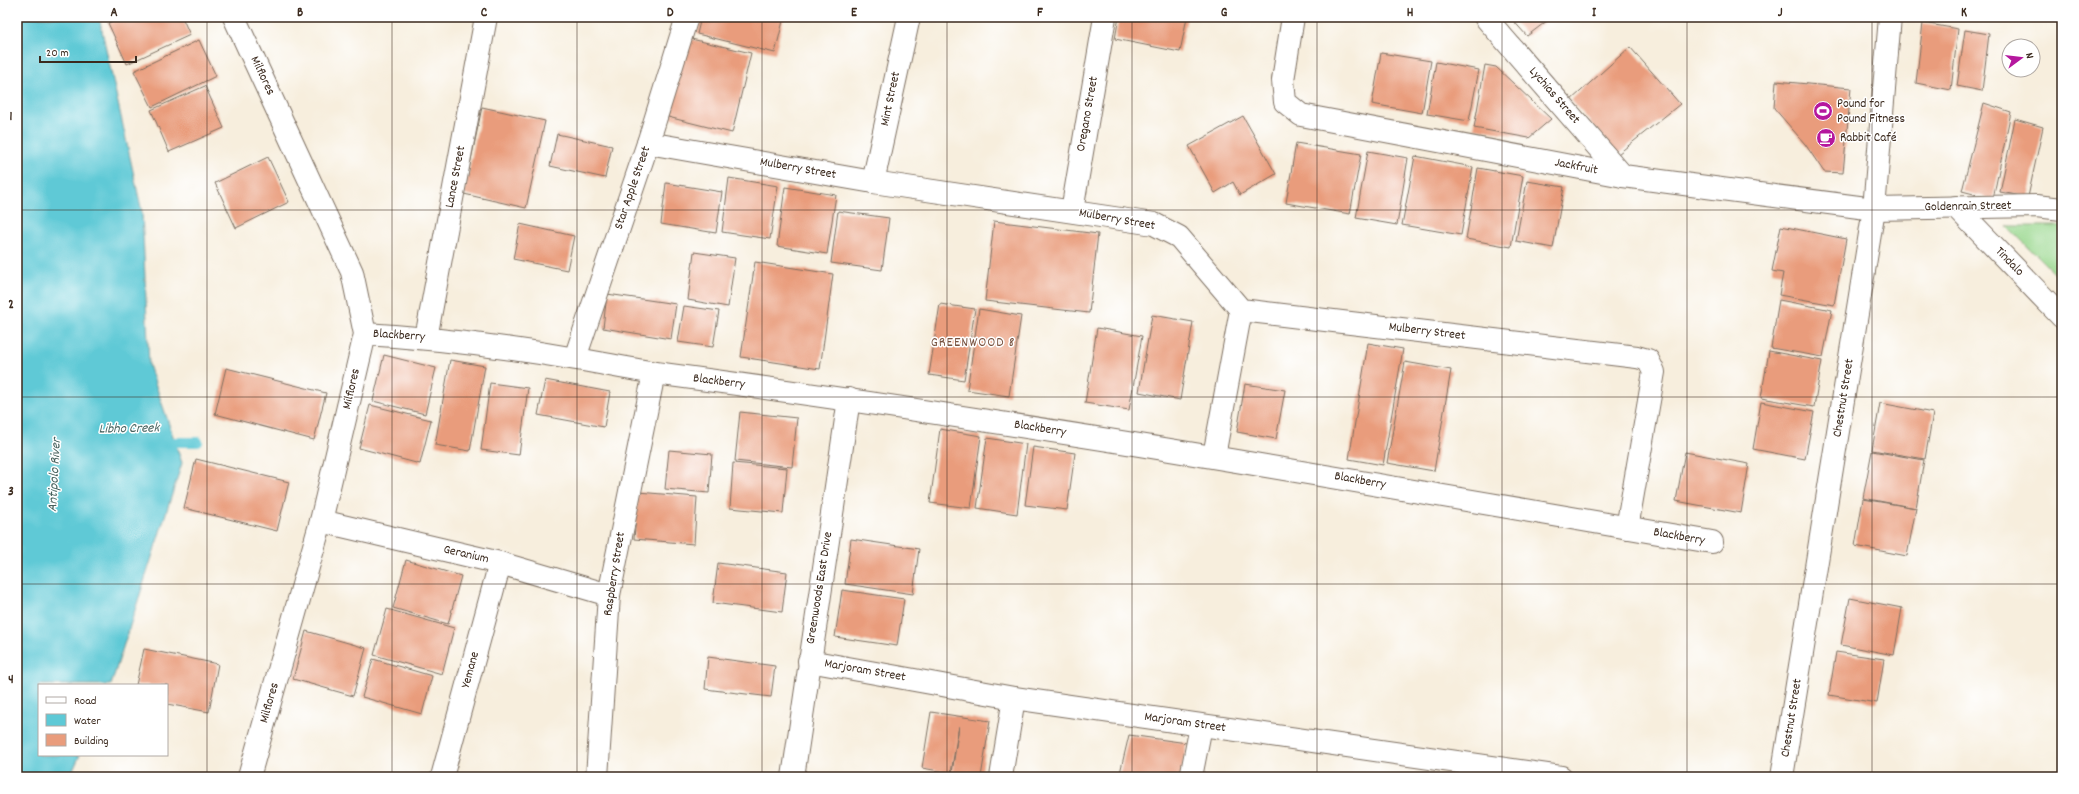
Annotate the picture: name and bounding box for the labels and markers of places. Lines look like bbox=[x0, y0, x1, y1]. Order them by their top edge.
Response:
place label: Pound for Pound Fitness bbox=[1837, 95, 1905, 129]
sports icon: Pound for Pound Fitness bbox=[1812, 100, 1834, 122]
cafe icon: Rabbit Café bbox=[1815, 127, 1837, 149]
place label: Rabbit Café bbox=[1840, 129, 1897, 148]

